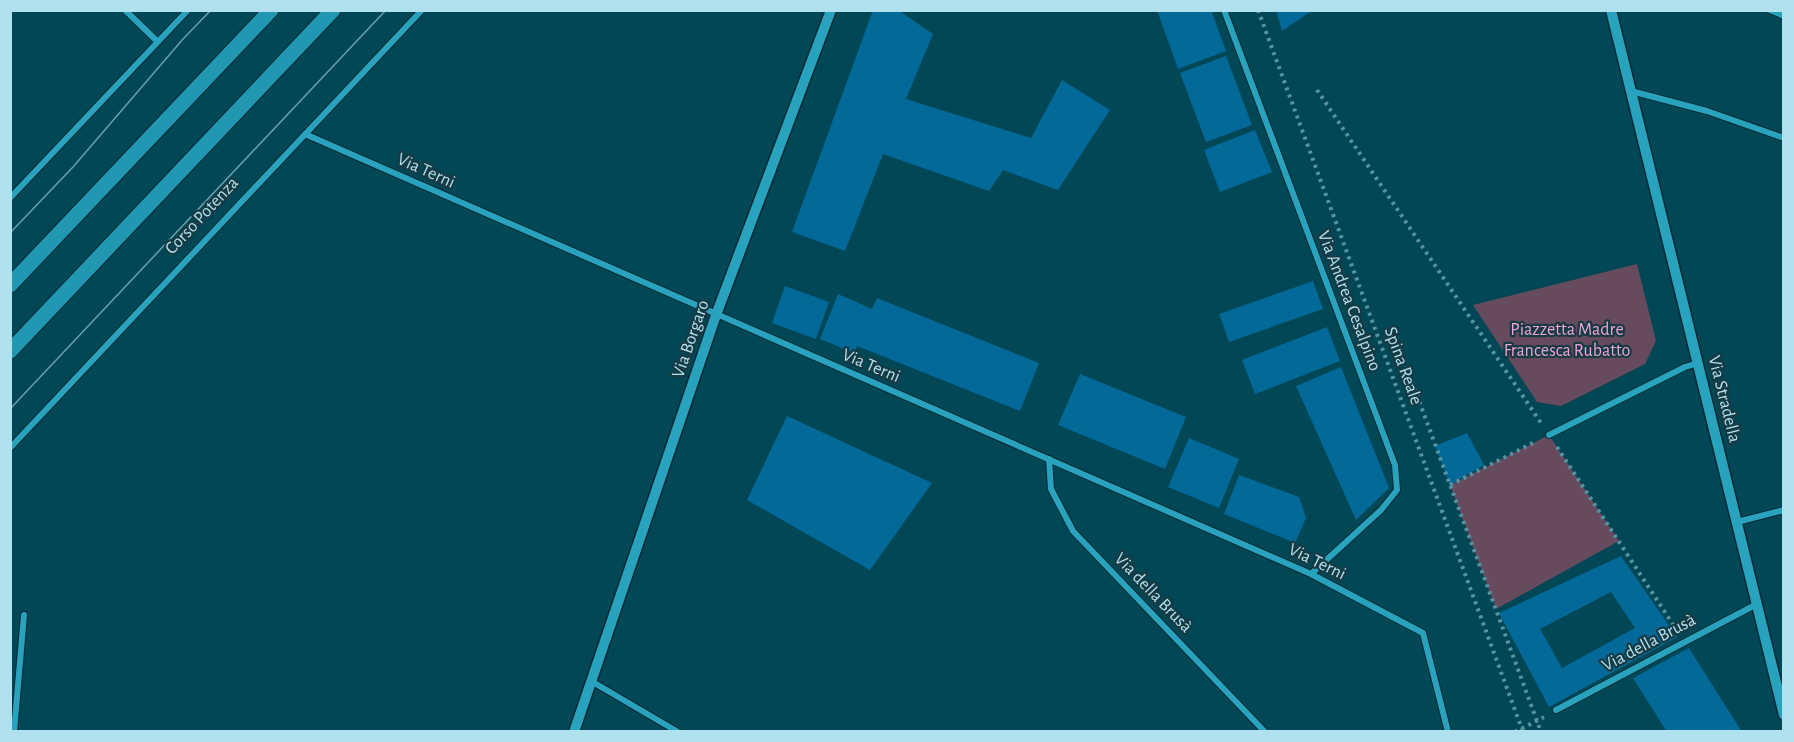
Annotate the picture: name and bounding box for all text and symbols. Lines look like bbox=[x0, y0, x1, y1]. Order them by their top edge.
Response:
street label: Via Terni bbox=[394, 150, 458, 192]
street label: Corso Potenza bbox=[162, 174, 242, 258]
street label: Via Andrea Cesalpino bbox=[1314, 229, 1384, 374]
street label: Via Borgaro bbox=[669, 298, 713, 380]
park label: Piazzetta Madre Francesca Rubatto bbox=[1504, 321, 1630, 360]
street label: Spina Reale bbox=[1381, 325, 1425, 407]
street label: Via Terni bbox=[839, 346, 903, 386]
street label: Via Stradella bbox=[1705, 354, 1743, 444]
street label: Via Terni bbox=[1286, 540, 1348, 584]
street label: Via della Brusà bbox=[1111, 550, 1195, 636]
street label: Via della Brusà bbox=[1599, 611, 1699, 675]

